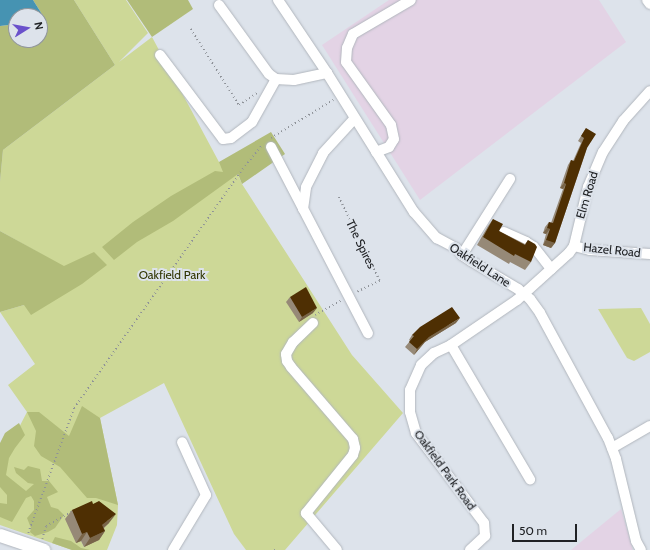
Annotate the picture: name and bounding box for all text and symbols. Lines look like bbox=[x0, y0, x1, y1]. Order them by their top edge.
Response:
north arrow bbox=[8, 8, 48, 48]
text: N bbox=[31, 21, 46, 31]
street label: Elm Road bbox=[573, 170, 601, 220]
street label: The Spires bbox=[343, 217, 379, 271]
street label: Oakfield Lane bbox=[447, 240, 513, 290]
street label: Hazel Road bbox=[583, 240, 641, 260]
park label: Oakfield Park bbox=[139, 268, 205, 282]
street label: Oakfield Park Road bbox=[411, 427, 479, 513]
scale bar bbox=[514, 516, 579, 542]
text: 50 m bbox=[519, 523, 547, 538]

